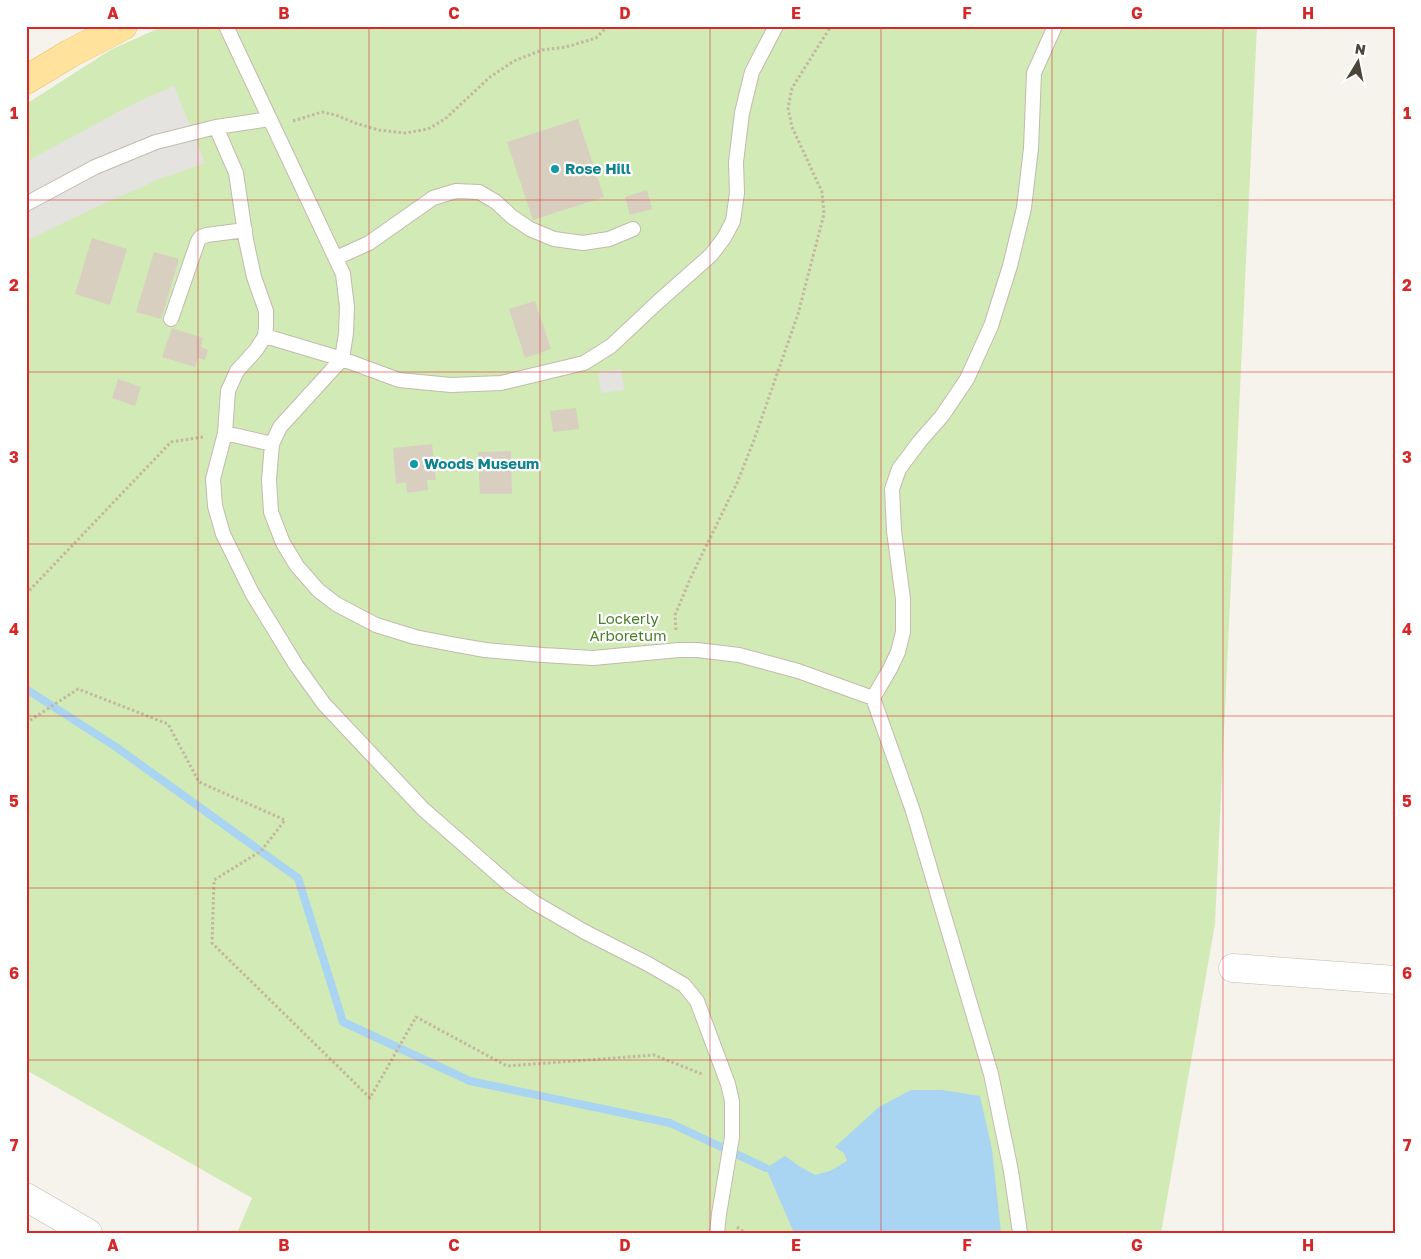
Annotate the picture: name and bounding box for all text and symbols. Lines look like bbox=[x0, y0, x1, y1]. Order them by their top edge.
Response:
text: A bbox=[107, 3, 119, 23]
text: B bbox=[278, 3, 290, 23]
text: C bbox=[448, 3, 460, 23]
text: D bbox=[619, 3, 631, 23]
text: E bbox=[791, 3, 801, 23]
text: F bbox=[962, 3, 972, 23]
text: G bbox=[1131, 3, 1143, 23]
text: H bbox=[1302, 3, 1314, 23]
north arrow bbox=[1334, 38, 1384, 88]
text: N bbox=[1354, 39, 1367, 58]
text: 1 bbox=[10, 103, 18, 123]
text: 1 bbox=[1403, 103, 1411, 123]
place label: Rose Hill bbox=[565, 159, 631, 177]
marker: Rose Hill bbox=[549, 163, 561, 175]
text: 2 bbox=[9, 275, 19, 295]
text: 2 bbox=[1402, 275, 1412, 295]
text: 3 bbox=[9, 447, 19, 467]
text: 3 bbox=[1402, 447, 1412, 467]
place label: Woods Museum bbox=[424, 454, 539, 472]
marker: Woods Museum bbox=[408, 458, 420, 470]
park label: Lockerly Arboretum bbox=[590, 609, 666, 644]
text: 4 bbox=[9, 619, 19, 639]
text: 4 bbox=[1402, 619, 1412, 639]
text: 5 bbox=[9, 791, 19, 811]
text: 5 bbox=[1402, 791, 1412, 811]
text: 6 bbox=[9, 963, 19, 983]
text: 6 bbox=[1402, 963, 1412, 983]
text: 7 bbox=[10, 1135, 19, 1155]
text: 7 bbox=[1403, 1135, 1412, 1155]
text: A bbox=[107, 1235, 119, 1255]
text: B bbox=[278, 1235, 290, 1255]
text: C bbox=[448, 1235, 460, 1255]
text: D bbox=[619, 1235, 631, 1255]
text: E bbox=[791, 1235, 801, 1255]
text: F bbox=[962, 1235, 972, 1255]
text: G bbox=[1131, 1235, 1143, 1255]
text: H bbox=[1302, 1235, 1314, 1255]

